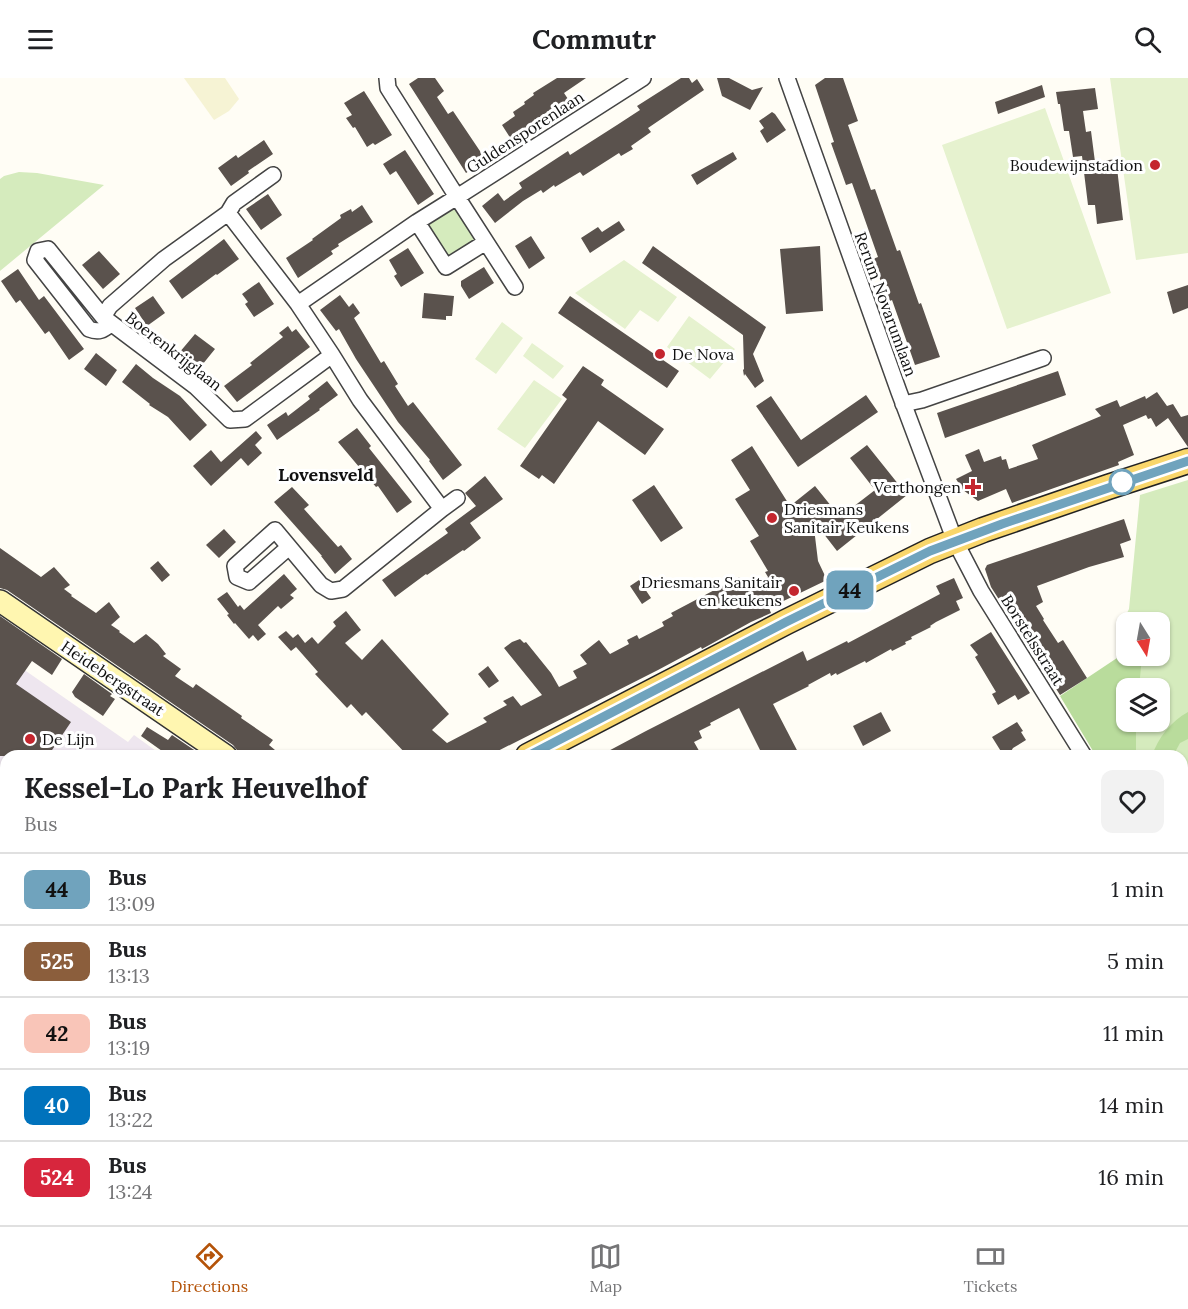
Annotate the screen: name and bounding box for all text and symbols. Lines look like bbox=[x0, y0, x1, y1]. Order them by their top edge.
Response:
text: Commutr bbox=[532, 22, 656, 56]
icon: menu bbox=[24, 23, 57, 56]
icon: search bbox=[1131, 23, 1164, 56]
street label: Guldensporenlaan bbox=[462, 86, 588, 177]
place label: Boudewijnstadion bbox=[1010, 155, 1143, 175]
marker: Boudewijnstadion bbox=[1148, 158, 1162, 172]
street label: Rerum Novarumlaan bbox=[851, 229, 922, 379]
street label: Boerenkrijglaan bbox=[122, 307, 227, 395]
place label: De Nova bbox=[672, 344, 734, 364]
marker: De Nova bbox=[653, 347, 667, 361]
district label: Lovensveld bbox=[278, 463, 374, 486]
unlabelled marker bbox=[1109, 469, 1135, 495]
place label: Verthongen bbox=[872, 477, 961, 497]
marker: Verthongen bbox=[966, 480, 980, 494]
place label: Driesmans Sanitair Keukens bbox=[784, 499, 909, 537]
marker: Driesmans Sanitair Keukens bbox=[765, 511, 779, 525]
line badge: 44 bbox=[823, 570, 877, 610]
place label: Driesmans Sanitair en keukens bbox=[641, 572, 782, 610]
text: 44 bbox=[838, 577, 862, 604]
marker: Driesmans Sanitair en keukens bbox=[787, 584, 801, 598]
street label: Borstelsstraat bbox=[997, 591, 1069, 690]
north arrow bbox=[1116, 612, 1170, 666]
map controls bbox=[1116, 612, 1170, 732]
street label: Heidebergstraat bbox=[58, 636, 169, 720]
button: layers bbox=[1116, 678, 1170, 732]
place label: De Lijn bbox=[42, 729, 95, 749]
marker: De Lijn bbox=[23, 732, 37, 746]
text: Kessel-Lo Park Heuvelhof bbox=[24, 770, 367, 806]
button: heart bbox=[1101, 770, 1164, 833]
text: Bus bbox=[24, 811, 58, 836]
text: Bus bbox=[108, 863, 147, 891]
text: 1 min bbox=[1111, 875, 1164, 903]
text: 44 bbox=[45, 876, 69, 903]
text: 13:09 bbox=[108, 891, 155, 916]
text: Bus bbox=[108, 935, 147, 963]
text: 5 min bbox=[1107, 947, 1164, 975]
text: 525 bbox=[40, 948, 74, 975]
text: 13:13 bbox=[108, 963, 150, 988]
text: Bus bbox=[108, 1007, 147, 1035]
text: 11 min bbox=[1103, 1019, 1164, 1047]
text: 42 bbox=[46, 1020, 68, 1047]
text: 13:19 bbox=[108, 1035, 150, 1060]
text: Bus bbox=[108, 1079, 147, 1107]
text: 14 min bbox=[1099, 1091, 1164, 1119]
text: 40 bbox=[45, 1092, 69, 1119]
text: 13:22 bbox=[108, 1107, 153, 1132]
text: Bus bbox=[108, 1151, 147, 1179]
text: 16 min bbox=[1098, 1163, 1164, 1191]
text: 524 bbox=[40, 1164, 74, 1191]
text: 13:24 bbox=[108, 1179, 153, 1204]
tab: Directions bbox=[171, 1240, 248, 1296]
tab: Map bbox=[589, 1240, 622, 1296]
tab: Tickets bbox=[963, 1240, 1017, 1296]

